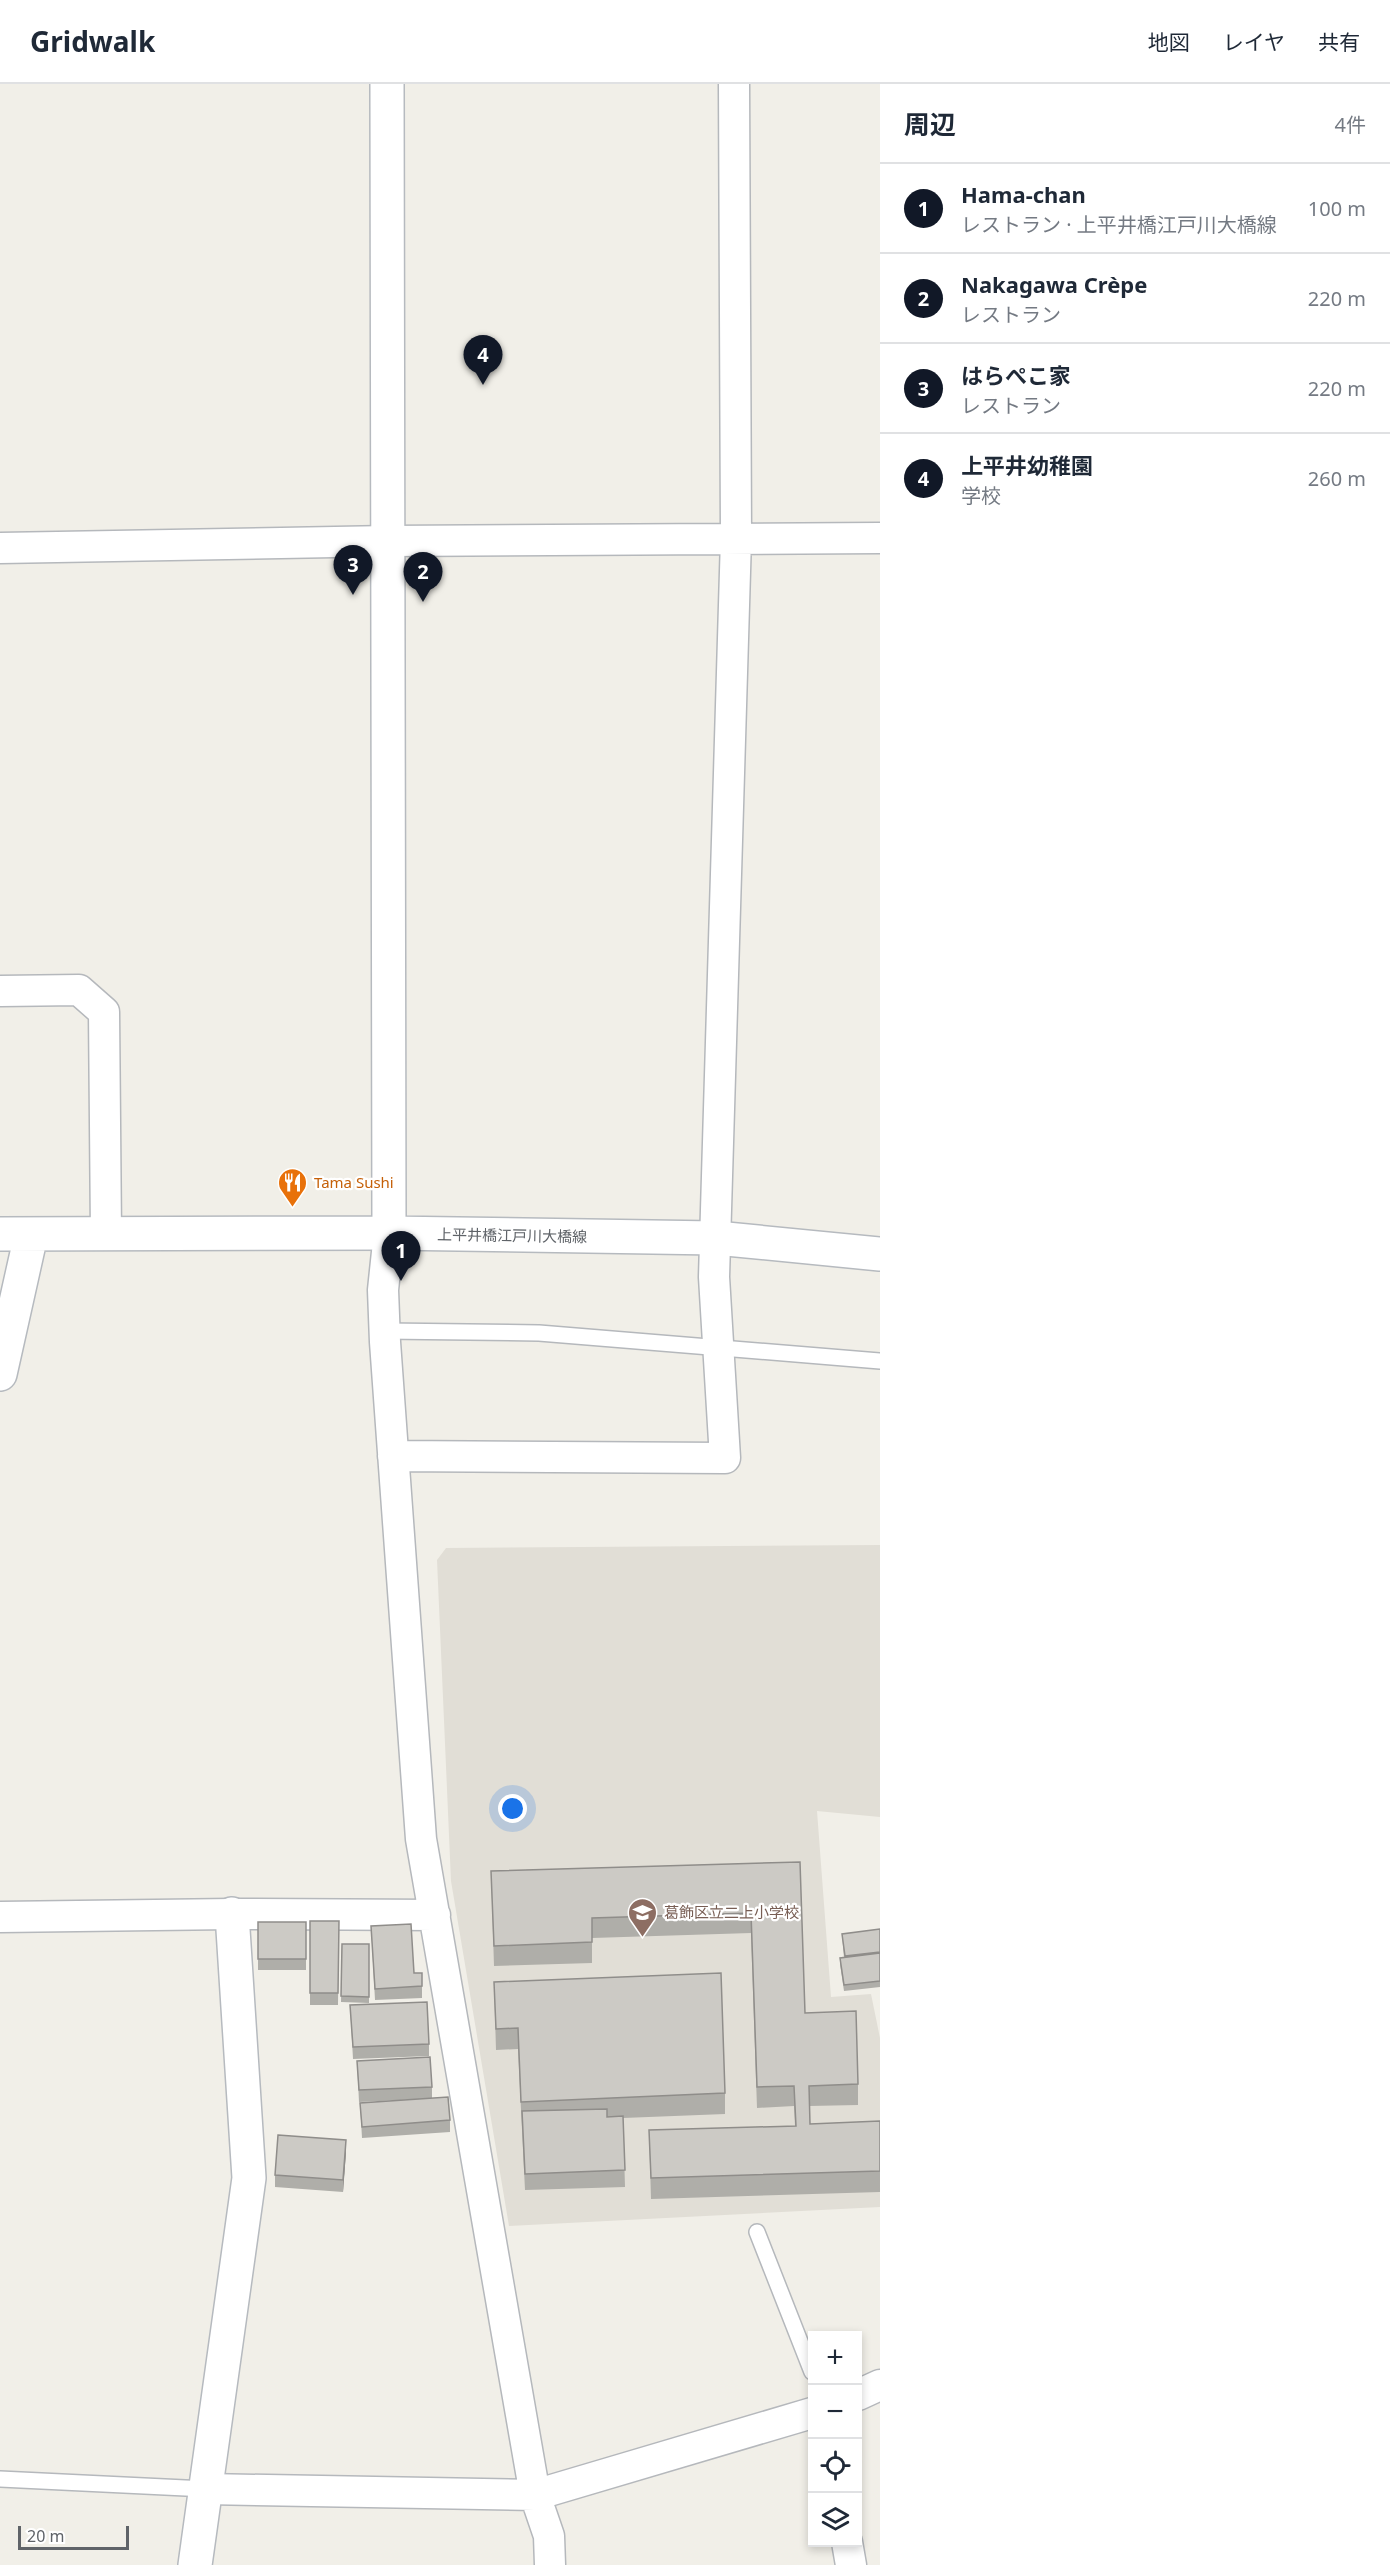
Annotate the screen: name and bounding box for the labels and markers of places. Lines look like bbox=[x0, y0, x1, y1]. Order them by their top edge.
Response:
pin: 4 bbox=[464, 336, 502, 385]
pin: 3 bbox=[334, 546, 372, 595]
pin: 2 bbox=[404, 552, 442, 602]
restaurant icon: Tama Sushi bbox=[277, 1166, 309, 1208]
place label: Tama Sushi bbox=[314, 1172, 394, 1192]
pin: 1 bbox=[382, 1232, 420, 1281]
school or university icon: 葛飾区立二上小学校 bbox=[627, 1896, 659, 1938]
place label: 葛飾区立二上小学校 bbox=[664, 1902, 799, 1922]

